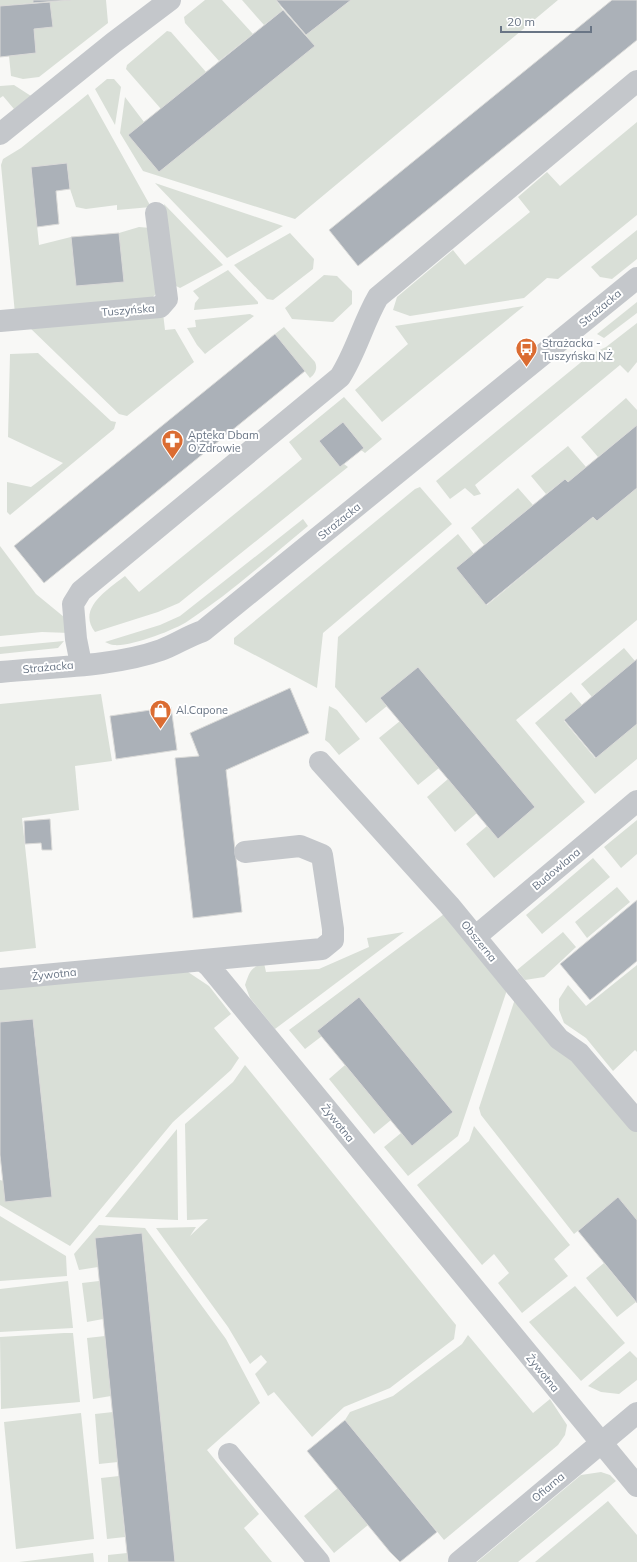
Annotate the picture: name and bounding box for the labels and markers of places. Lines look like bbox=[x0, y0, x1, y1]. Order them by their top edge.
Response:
bus stop icon: Strażacka - Tuszyńska NŻ bbox=[514, 336, 540, 369]
place label: Strażacka - Tuszyńska NŻ bbox=[542, 336, 613, 363]
pharmacy icon: Apteka Dbam O Zdrowie bbox=[160, 428, 186, 461]
place label: Apteka Dbam O Zdrowie bbox=[188, 428, 259, 455]
shop icon: Al.Capone bbox=[147, 697, 173, 730]
place label: Al.Capone bbox=[176, 703, 228, 717]

